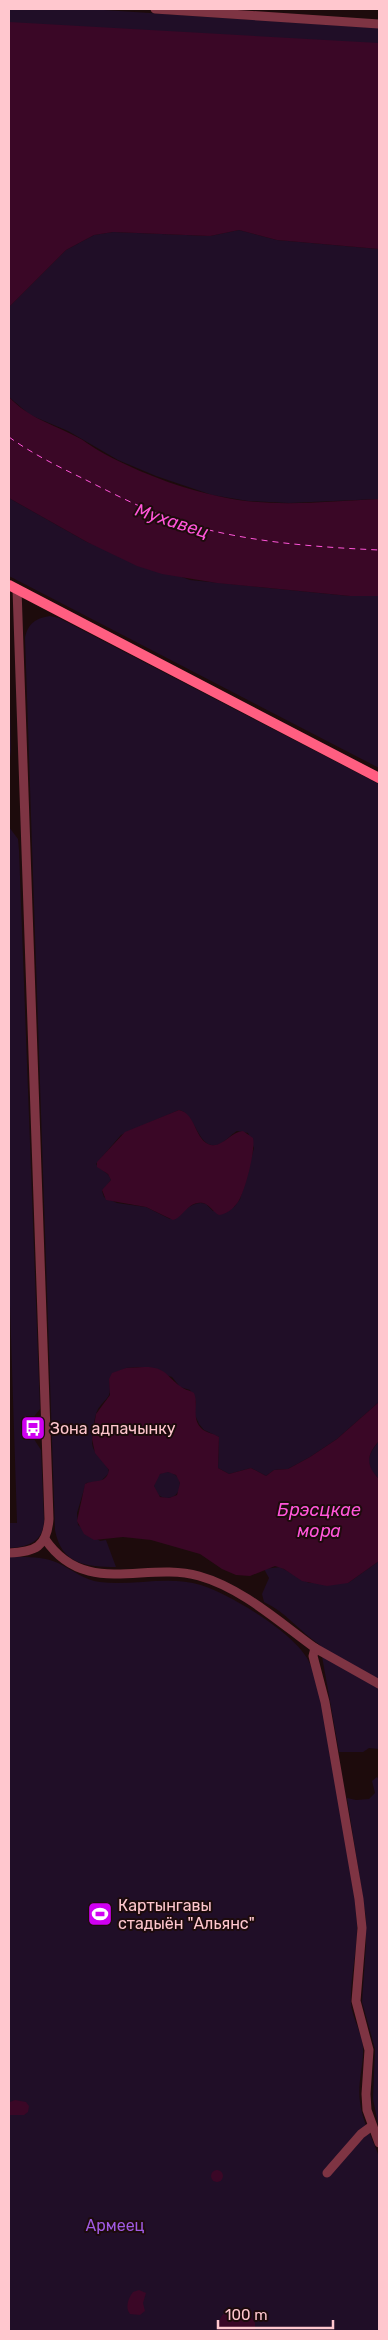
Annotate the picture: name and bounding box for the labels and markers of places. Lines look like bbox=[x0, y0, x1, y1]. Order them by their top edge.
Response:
bus stop icon: Зона адпачынку bbox=[20, 1415, 46, 1441]
place label: Зона адпачынку bbox=[50, 1419, 176, 1438]
place label: Картынгавы стадыён "Альянс" bbox=[118, 1896, 255, 1933]
sports icon: Картынгавы стадыён "Альянс" bbox=[87, 1901, 113, 1927]

